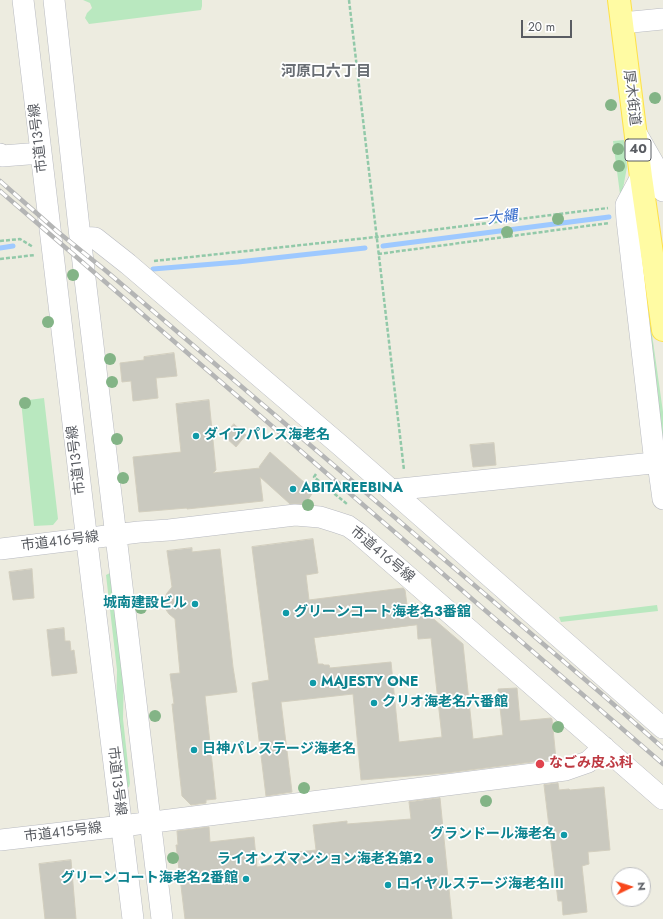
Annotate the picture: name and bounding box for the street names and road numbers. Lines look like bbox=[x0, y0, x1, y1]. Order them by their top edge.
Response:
street label: 厚木街道 bbox=[619, 69, 643, 127]
street label: 市道13号線 bbox=[26, 102, 52, 174]
road number: 40 bbox=[625, 139, 651, 161]
street label: 市道13号線 bbox=[64, 424, 90, 496]
street label: 市道416号線 bbox=[347, 523, 417, 587]
street label: 市道416号線 bbox=[20, 529, 100, 555]
street label: 市道13号線 bbox=[103, 745, 129, 817]
street label: 市道415号線 bbox=[23, 820, 103, 846]

